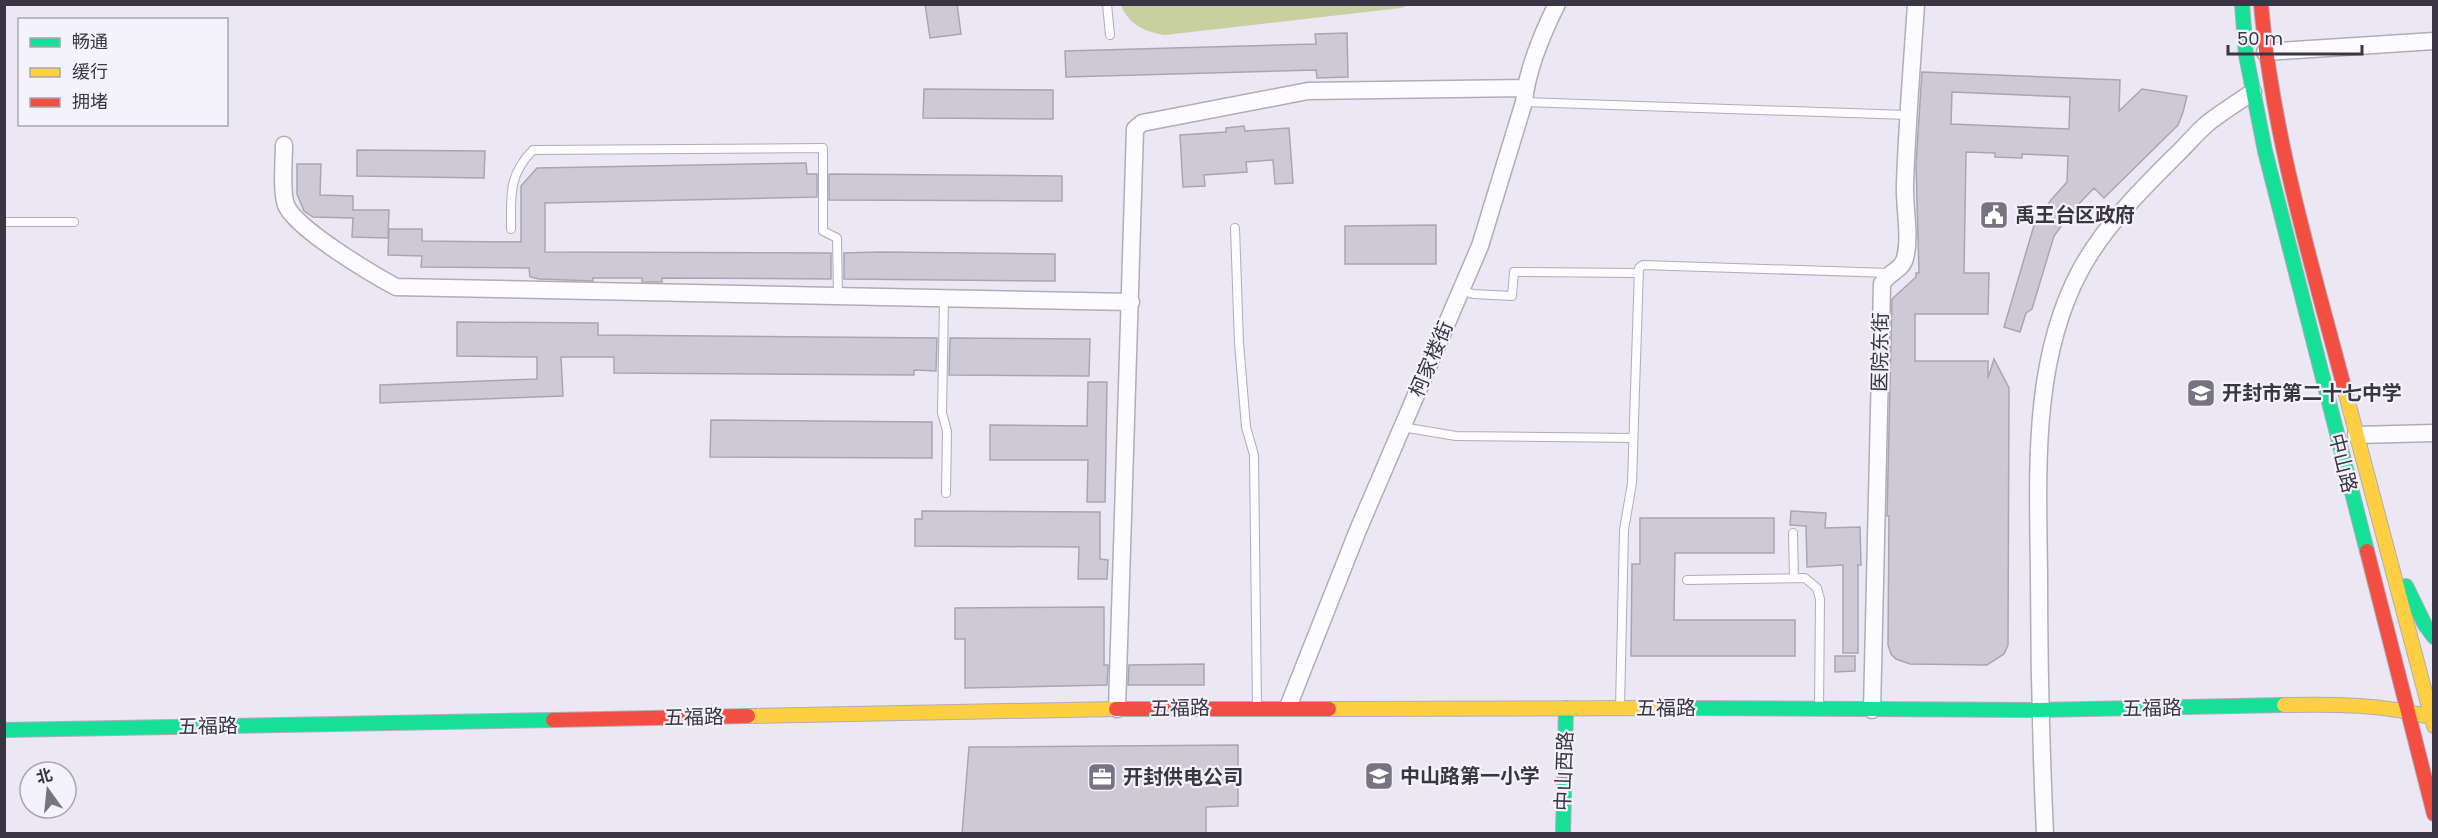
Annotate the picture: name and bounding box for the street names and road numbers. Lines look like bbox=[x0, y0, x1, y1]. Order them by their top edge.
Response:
street label: 医院东街 bbox=[1865, 312, 1895, 392]
street label: 柯家楼街 bbox=[1402, 317, 1460, 401]
street label: 中山路 bbox=[2322, 431, 2364, 495]
street label: 五福路 bbox=[1150, 693, 1210, 723]
street label: 五福路 bbox=[2122, 693, 2182, 723]
street label: 五福路 bbox=[1636, 694, 1696, 722]
street label: 五福路 bbox=[664, 702, 724, 732]
street label: 五福路 bbox=[178, 711, 238, 741]
street label: 中山西路 bbox=[1549, 731, 1579, 811]

